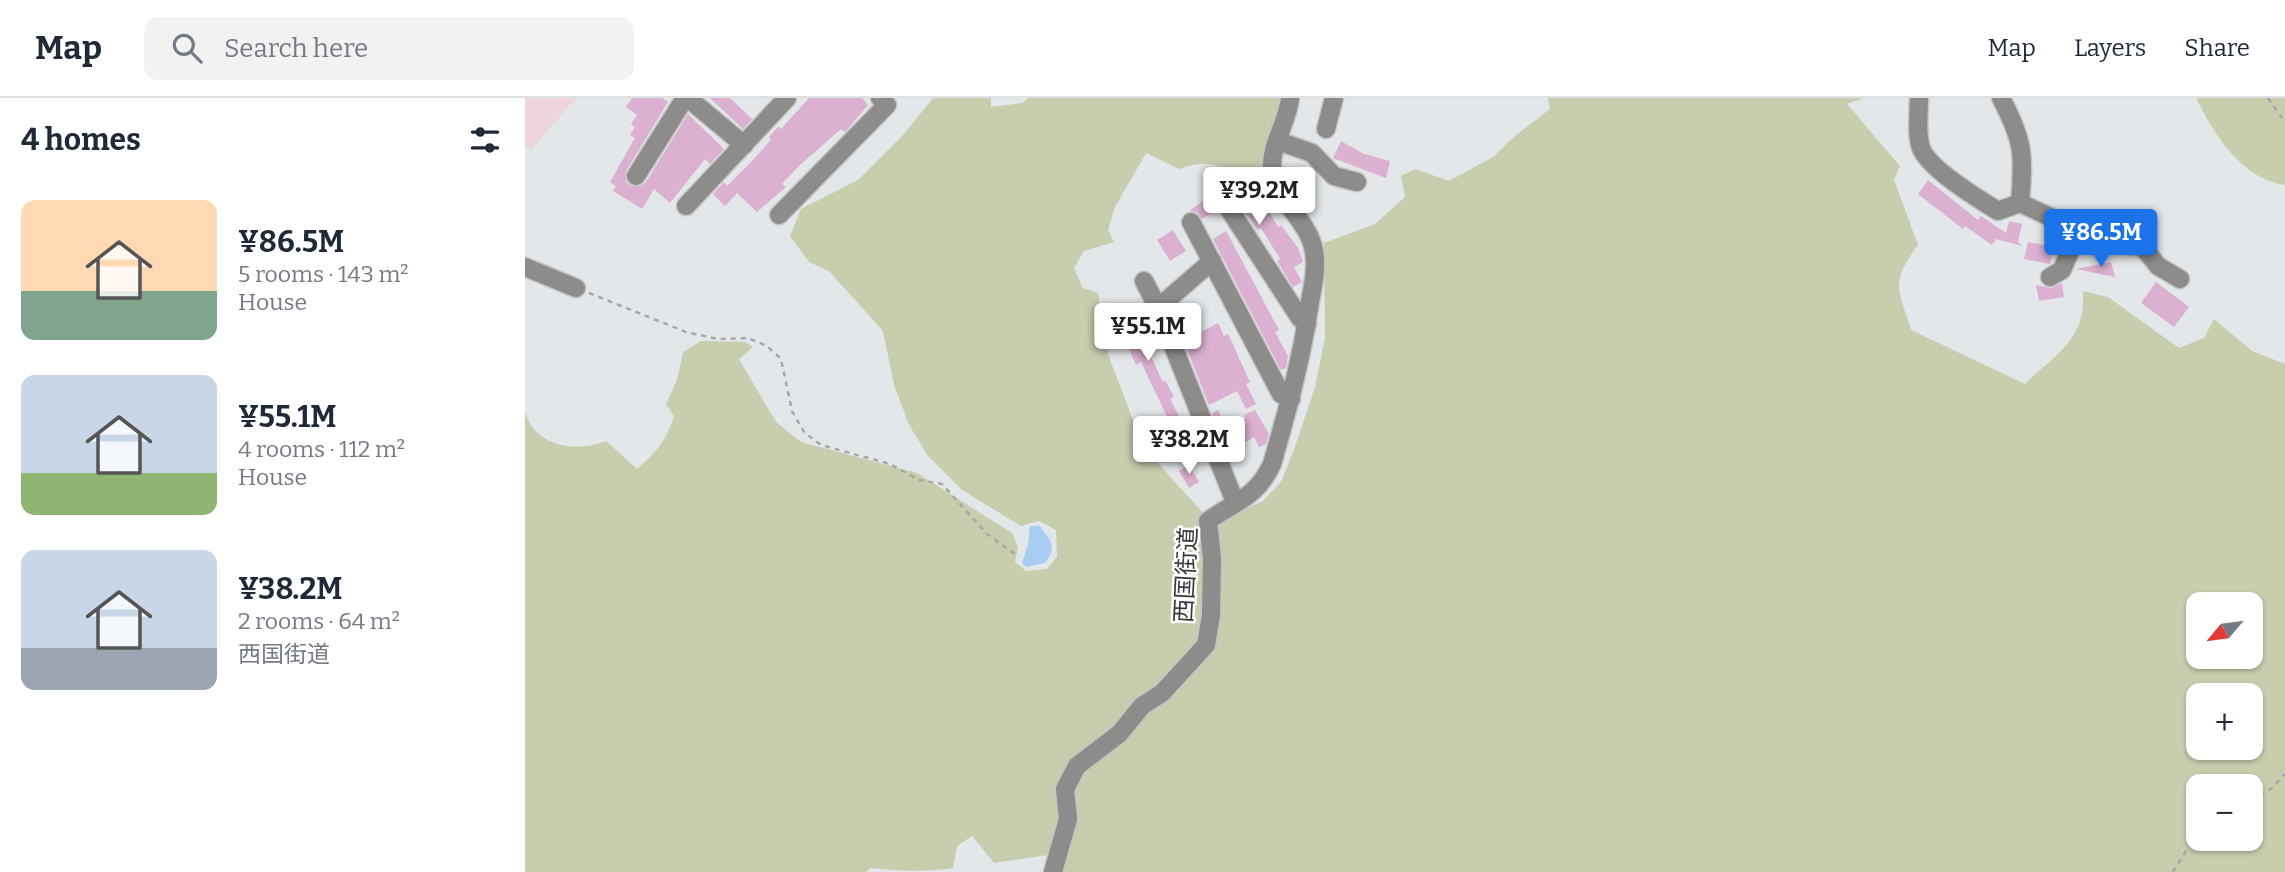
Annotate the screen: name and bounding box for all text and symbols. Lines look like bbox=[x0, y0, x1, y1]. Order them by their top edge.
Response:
search box bbox=[144, 17, 634, 80]
text: Map bbox=[35, 28, 102, 68]
icon: search bbox=[168, 29, 206, 67]
text: Search here bbox=[224, 33, 368, 64]
text: Map bbox=[1988, 34, 2036, 62]
text: Layers bbox=[2074, 34, 2146, 62]
text: Share bbox=[2184, 34, 2250, 62]
icon: filters bbox=[466, 121, 504, 159]
text: 4 homes bbox=[21, 122, 141, 158]
pin: ¥39.2M bbox=[1202, 167, 1316, 227]
text: ¥39.2M bbox=[1219, 176, 1299, 204]
pin: ¥86.5M bbox=[2044, 209, 2158, 269]
text: ¥86.5M bbox=[2060, 218, 2142, 246]
text: ¥86.5M bbox=[238, 224, 344, 260]
icon: home bbox=[77, 228, 161, 312]
text: 5 rooms · 143 m² bbox=[238, 260, 409, 288]
text: House bbox=[238, 288, 307, 316]
pin: ¥55.1M bbox=[1091, 303, 1205, 363]
text: ¥55.1M bbox=[1110, 312, 1186, 340]
text: ¥55.1M bbox=[238, 399, 336, 435]
icon: home bbox=[77, 403, 161, 487]
pin: ¥38.2M bbox=[1132, 416, 1246, 476]
text: ¥38.2M bbox=[1149, 425, 1229, 453]
text: 4 rooms · 112 m² bbox=[238, 435, 405, 463]
text: House bbox=[238, 463, 307, 491]
street label: 西国街道 bbox=[1170, 526, 1202, 624]
text: ¥38.2M bbox=[238, 571, 343, 607]
icon: home bbox=[77, 578, 161, 662]
north arrow bbox=[2186, 592, 2263, 668]
map controls bbox=[2186, 592, 2263, 851]
text: 2 rooms · 64 m² bbox=[238, 607, 400, 635]
text: 西国街道 bbox=[238, 640, 330, 668]
button: + bbox=[2186, 683, 2263, 760]
button: − bbox=[2186, 774, 2263, 851]

